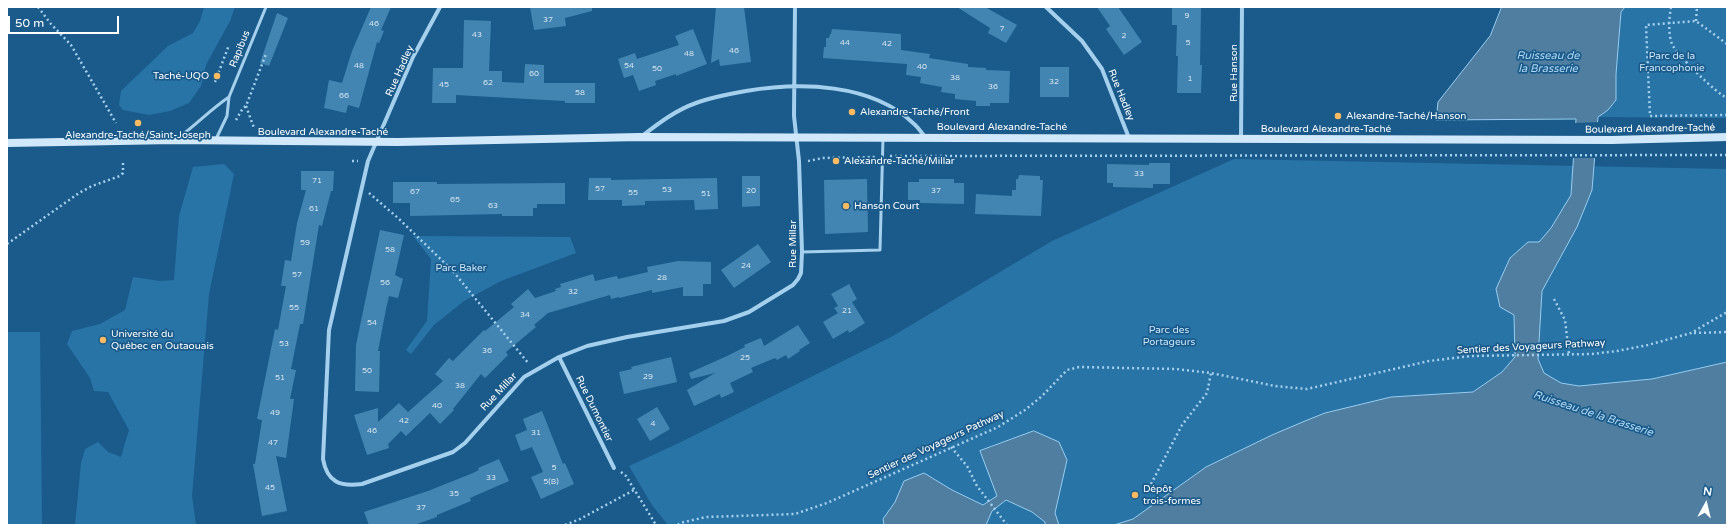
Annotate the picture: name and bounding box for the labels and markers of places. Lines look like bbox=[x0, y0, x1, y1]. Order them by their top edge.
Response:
place label: Taché-UQO bbox=[153, 70, 209, 82]
marker: Taché-UQO bbox=[212, 71, 222, 81]
place label: Alexandre-Taché/Front bbox=[860, 106, 969, 118]
marker: Alexandre-Taché/Front bbox=[847, 107, 857, 117]
place label: Alexandre-Taché/Hanson bbox=[1346, 110, 1466, 122]
marker: Alexandre-Taché/Hanson bbox=[1333, 111, 1343, 121]
marker: Alexandre-Taché/Saint-Joseph bbox=[133, 118, 143, 128]
place label: Alexandre-Taché/Saint-Joseph bbox=[65, 129, 211, 141]
place label: Alexandre-Taché/Millar bbox=[844, 155, 955, 167]
marker: Alexandre-Taché/Millar bbox=[831, 156, 841, 166]
place label: Hanson Court bbox=[854, 200, 919, 212]
marker: Hanson Court bbox=[841, 201, 851, 211]
place label: Université du Québec en Outaouais bbox=[111, 328, 214, 352]
marker: Université du Québec en Outaouais bbox=[98, 335, 108, 345]
place label: Dépôt trois-formes bbox=[1143, 483, 1201, 506]
marker: Dépôt trois-formes bbox=[1130, 490, 1140, 500]

